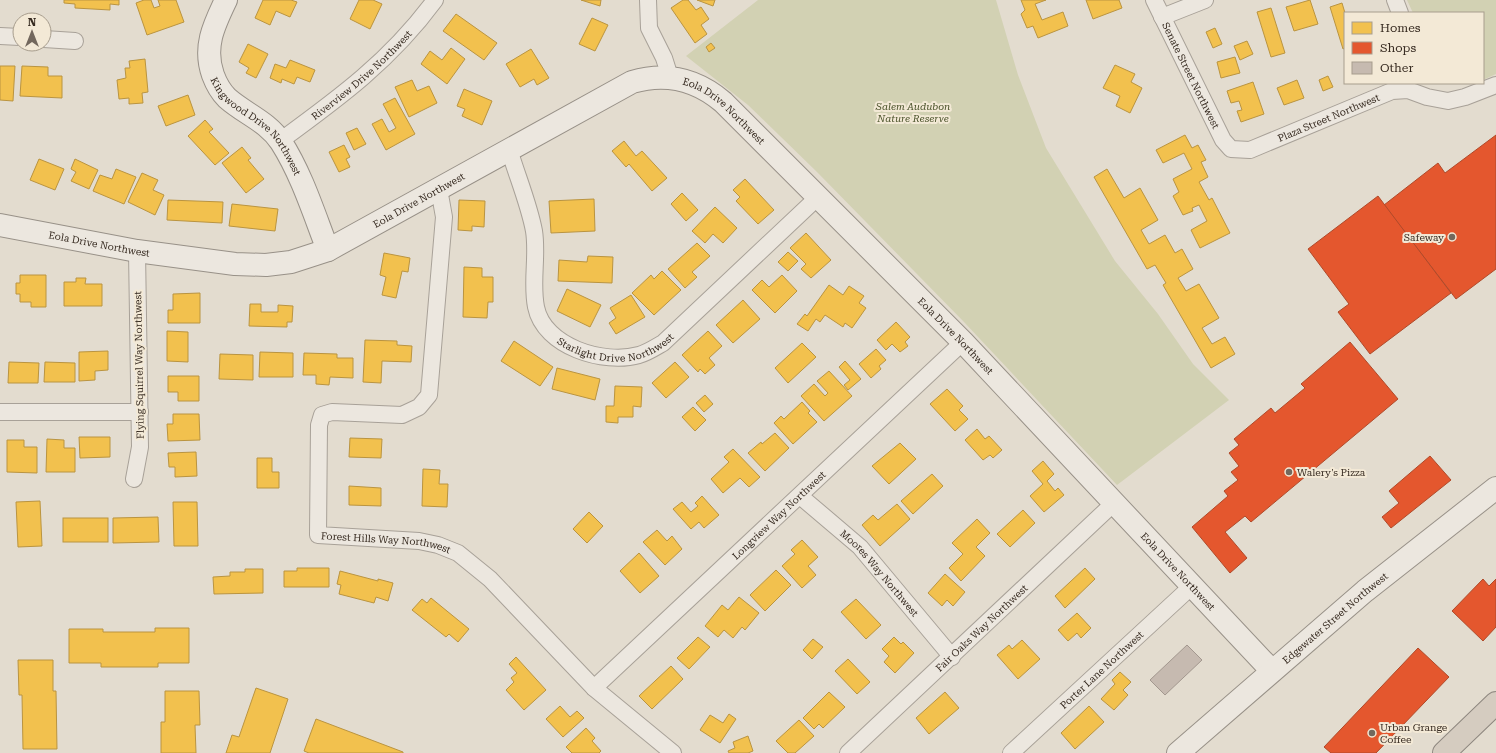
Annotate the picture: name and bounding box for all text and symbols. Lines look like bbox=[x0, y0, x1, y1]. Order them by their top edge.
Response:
north arrow bbox=[12, 12, 52, 52]
legend bbox=[1344, 12, 1484, 84]
text: N bbox=[28, 16, 37, 29]
street label: Senate Street Northwest bbox=[1160, 20, 1222, 131]
text: Homes bbox=[1380, 21, 1421, 35]
street label: Riverview Drive Northwest bbox=[309, 28, 414, 122]
text: Shops bbox=[1380, 41, 1416, 55]
text: Other bbox=[1380, 61, 1413, 75]
street label: Kingwood Drive Northwest bbox=[209, 75, 304, 177]
street label: Eola Drive Northwest bbox=[682, 75, 768, 147]
street label: Plaza Street Northwest bbox=[1276, 91, 1381, 143]
park label: Salem Audubon Nature Reserve bbox=[875, 101, 950, 124]
street label: Eola Drive Northwest bbox=[371, 170, 467, 230]
street label: Eola Drive Northwest bbox=[48, 229, 151, 258]
place label: Safeway bbox=[1404, 232, 1444, 243]
marker: Safeway bbox=[1447, 232, 1457, 242]
street label: Flying Squirrel Way Northwest bbox=[132, 291, 146, 439]
street label: Eola Drive Northwest bbox=[916, 295, 996, 376]
street label: Starlight Drive Northwest bbox=[553, 326, 677, 342]
text: Starlight Drive Northwest bbox=[555, 331, 676, 363]
marker: Walery's Pizza bbox=[1284, 467, 1294, 477]
place label: Walery's Pizza bbox=[1297, 467, 1366, 478]
street label: Longview Way Northwest bbox=[730, 468, 828, 561]
street label: Moores Way Northwest bbox=[838, 527, 921, 619]
street label: Forest Hills Way Northwest bbox=[321, 530, 453, 555]
street label: Eola Drive Northwest bbox=[1139, 530, 1218, 613]
street label: Edgewater Street Northwest bbox=[1280, 570, 1390, 666]
street label: Fair Oaks Way Northwest bbox=[933, 582, 1030, 673]
street label: Porter Lane Northwest bbox=[1058, 628, 1145, 711]
place label: Urban Grange Coffee bbox=[1380, 722, 1448, 745]
marker: Urban Grange Coffee bbox=[1367, 728, 1377, 738]

